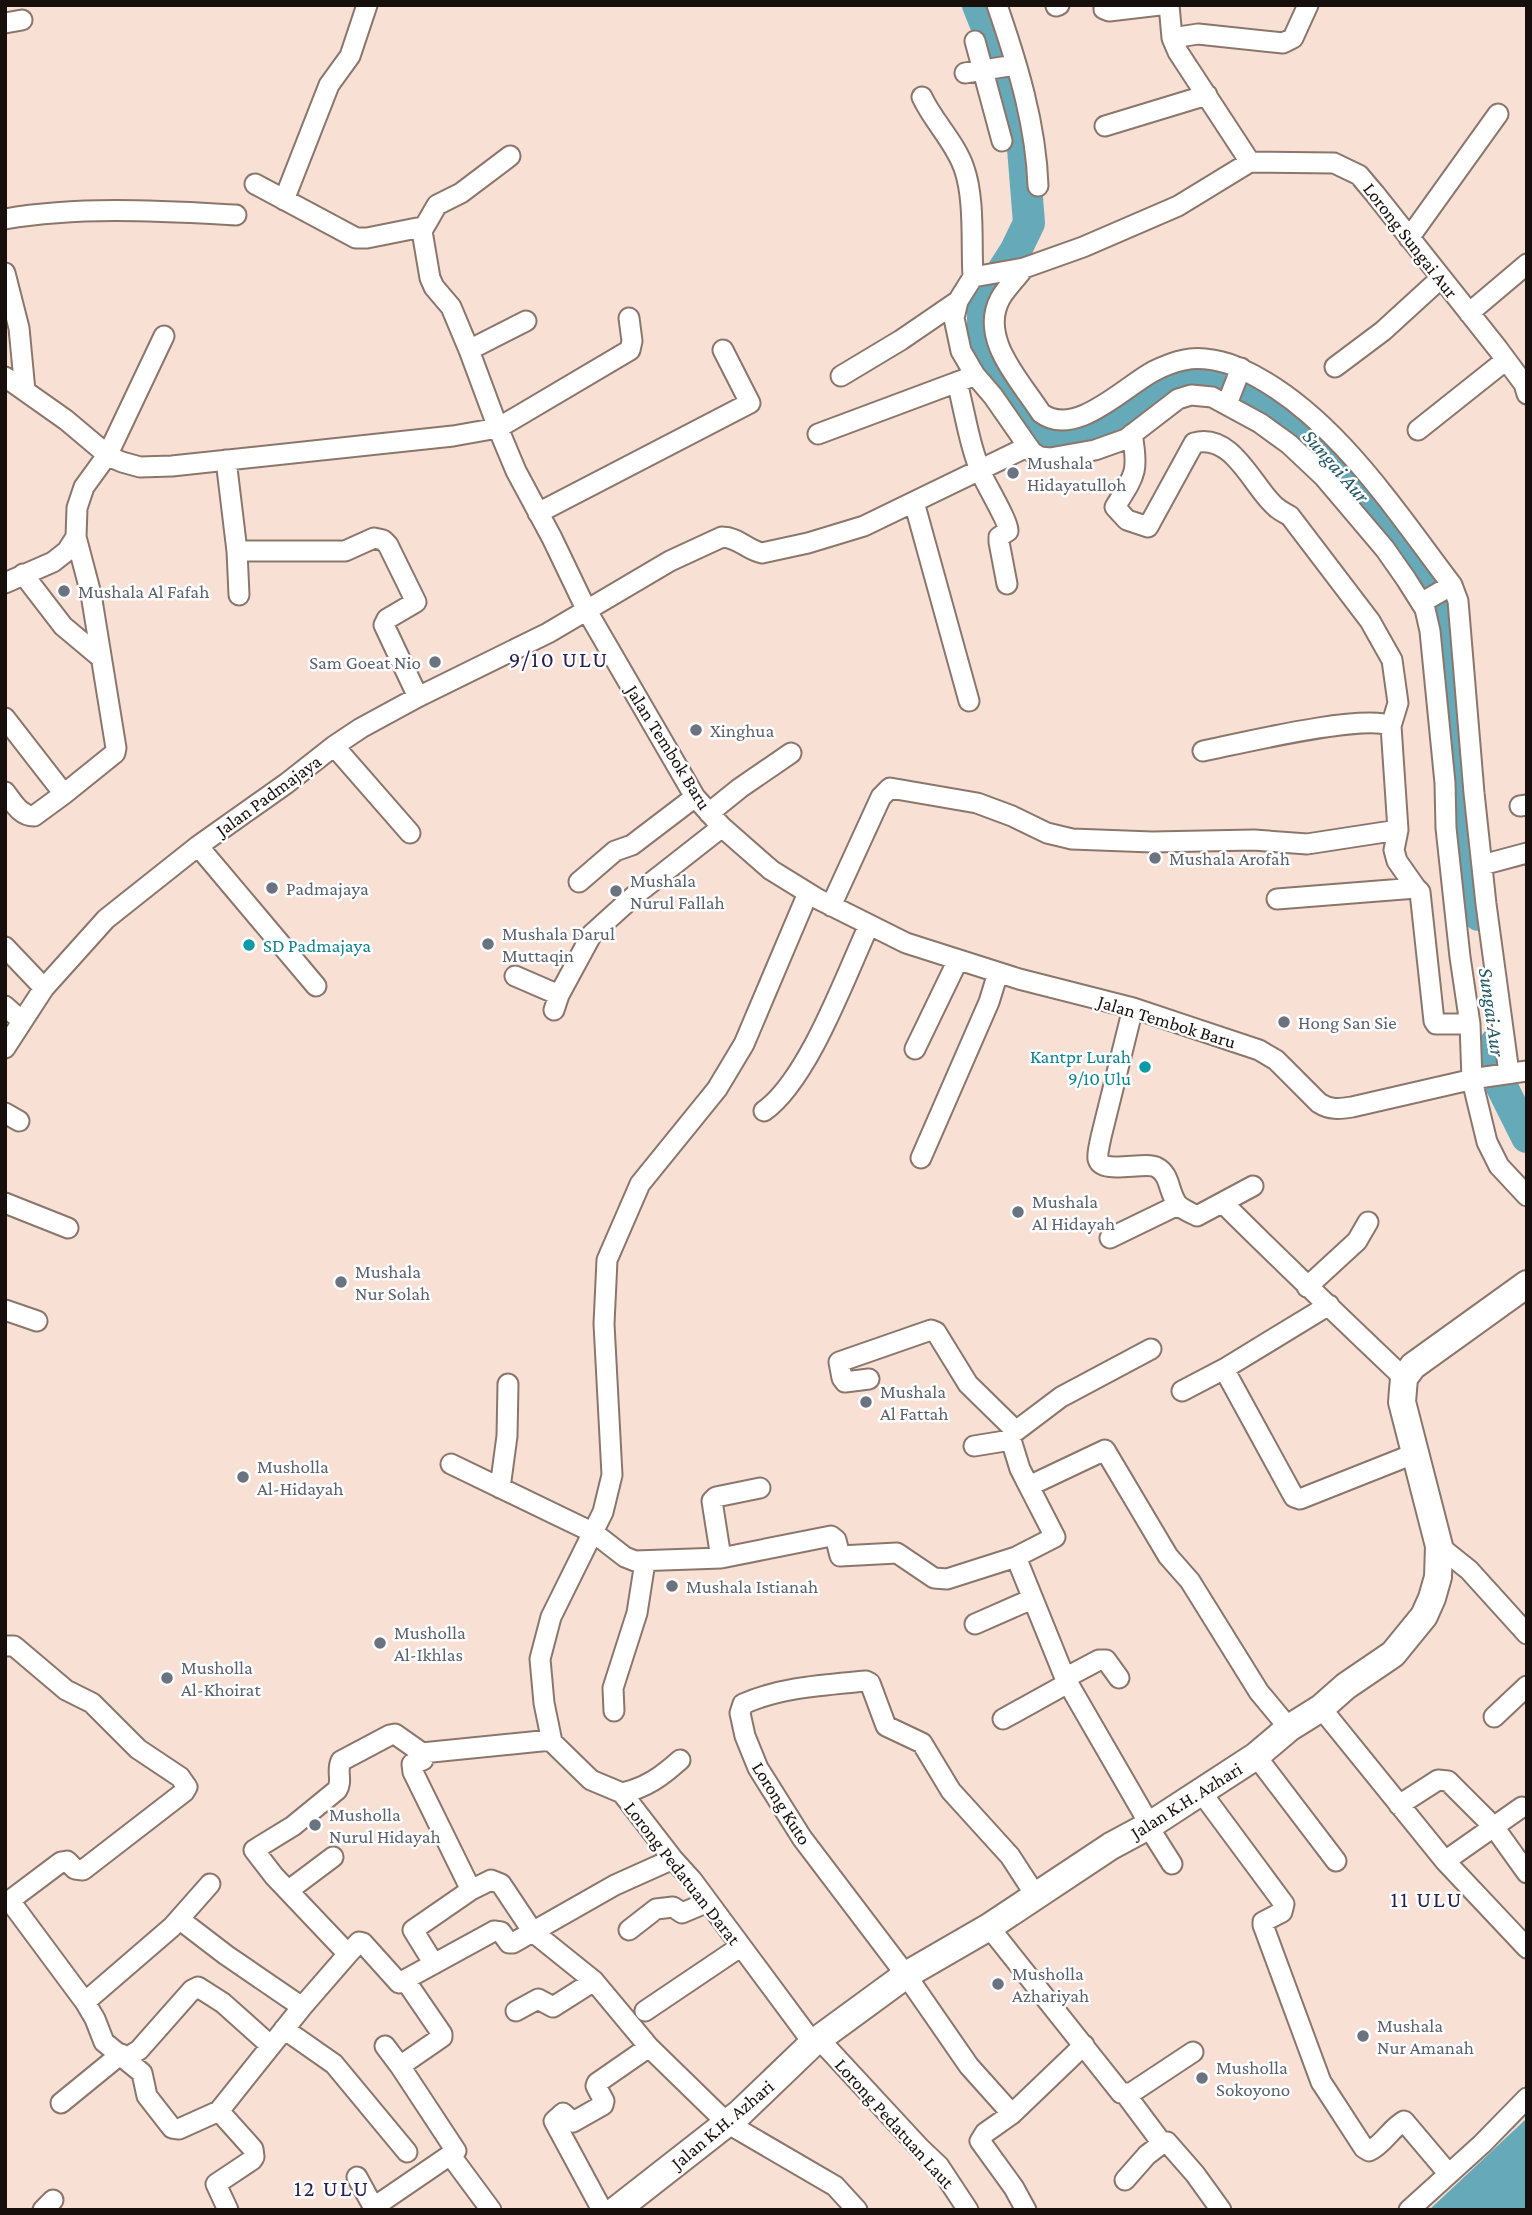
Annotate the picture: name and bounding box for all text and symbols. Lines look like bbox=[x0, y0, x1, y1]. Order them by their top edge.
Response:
street label: Lorong Sungai Aur bbox=[1359, 178, 1462, 302]
water label: Sungai Aur bbox=[1298, 424, 1375, 508]
place label: Mushala Hidayatulloh bbox=[1027, 452, 1127, 495]
marker: Mushala Hidayatulloh bbox=[1005, 465, 1021, 481]
place label: Mushala Al Fafah bbox=[78, 581, 209, 602]
marker: Mushala Al Fafah bbox=[56, 583, 72, 599]
district label: 9/10 ULU bbox=[509, 646, 609, 672]
place label: Sam Goeat Nio bbox=[309, 652, 421, 673]
marker: Sam Goeat Nio bbox=[427, 654, 443, 670]
street label: Jalan Tembok Baru bbox=[621, 679, 715, 813]
place label: Xinghua bbox=[710, 720, 774, 741]
marker: Xinghua bbox=[688, 722, 704, 738]
street label: Jalan Padmajaya bbox=[210, 750, 326, 843]
place label: Mushala Arofah bbox=[1169, 848, 1290, 869]
marker: Mushala Arofah bbox=[1147, 850, 1163, 866]
place label: Mushala Nurul Fallah bbox=[630, 870, 725, 913]
place label: Padmajaya bbox=[286, 878, 369, 900]
marker: Padmajaya bbox=[264, 880, 280, 896]
marker: Mushala Nurul Fallah bbox=[608, 883, 624, 899]
place label: Mushala Darul Muttaqin bbox=[502, 923, 615, 966]
place label: SD Padmajaya bbox=[263, 935, 371, 957]
marker: Mushala Darul Muttaqin bbox=[480, 936, 496, 952]
marker: SD Padmajaya bbox=[241, 937, 257, 953]
water label: Sungai Aur bbox=[1474, 966, 1510, 1059]
street label: Jalan Tembok Baru bbox=[1093, 990, 1238, 1052]
place label: Hong San Sie bbox=[1298, 1012, 1397, 1033]
marker: Hong San Sie bbox=[1276, 1014, 1292, 1030]
place label: Kantpr Lurah 9/10 Ulu bbox=[1030, 1046, 1131, 1089]
marker: Kantpr Lurah 9/10 Ulu bbox=[1137, 1059, 1153, 1075]
place label: Mushala Al Hidayah bbox=[1032, 1191, 1115, 1234]
marker: Mushala Al Hidayah bbox=[1010, 1204, 1026, 1220]
place label: Mushala Nur Solah bbox=[355, 1261, 430, 1304]
marker: Mushala Nur Solah bbox=[333, 1274, 349, 1290]
place label: Mushala Al Fattah bbox=[880, 1381, 949, 1424]
marker: Mushala Al Fattah bbox=[858, 1394, 874, 1410]
place label: Musholla Al-Hidayah bbox=[257, 1456, 343, 1499]
marker: Musholla Al-Hidayah bbox=[235, 1469, 251, 1485]
place label: Mushala Istianah bbox=[686, 1576, 818, 1597]
marker: Mushala Istianah bbox=[664, 1578, 680, 1594]
place label: Musholla Al-Ikhlas bbox=[394, 1622, 466, 1665]
marker: Musholla Al-Ikhlas bbox=[372, 1635, 388, 1651]
place label: Musholla Al-Khoirat bbox=[181, 1657, 261, 1700]
marker: Musholla Al-Khoirat bbox=[159, 1670, 175, 1686]
street label: Lorong Kuto bbox=[748, 1758, 815, 1849]
street label: Jalan K.H. Azhari bbox=[1125, 1758, 1246, 1844]
street label: Lorong Pedatuan Darat bbox=[620, 1798, 745, 1950]
place label: Musholla Nurul Hidayah bbox=[329, 1804, 441, 1847]
marker: Musholla Nurul Hidayah bbox=[307, 1817, 323, 1833]
district label: 11 ULU bbox=[1391, 1886, 1463, 1912]
place label: Musholla Azhariyah bbox=[1012, 1963, 1089, 2006]
marker: Musholla Azhariyah bbox=[990, 1976, 1006, 1992]
place label: Mushala Nur Amanah bbox=[1377, 2015, 1474, 2058]
marker: Mushala Nur Amanah bbox=[1355, 2028, 1371, 2044]
street label: Lorong Pedatuan Laut bbox=[831, 2054, 959, 2193]
place label: Musholla Sokoyono bbox=[1216, 2057, 1290, 2100]
marker: Musholla Sokoyono bbox=[1194, 2070, 1210, 2086]
street label: Jalan K.H. Azhari bbox=[665, 2075, 778, 2175]
district label: 12 ULU bbox=[294, 2175, 370, 2201]

